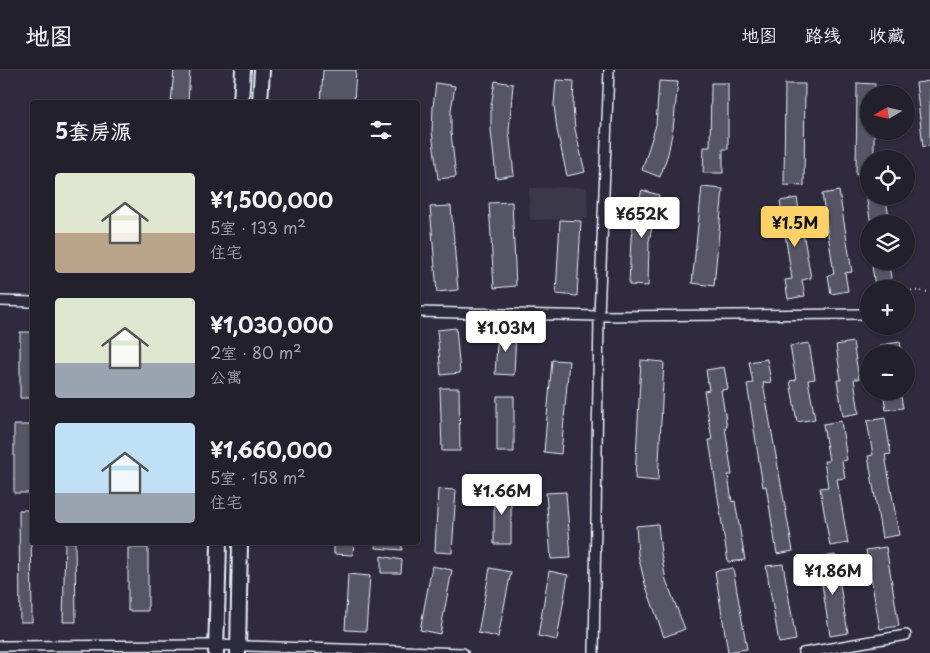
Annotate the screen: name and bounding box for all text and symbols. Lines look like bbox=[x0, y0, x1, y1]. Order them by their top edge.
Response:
text: 地图 bbox=[25, 17, 73, 53]
text: 地图 bbox=[741, 21, 777, 48]
text: 路线 bbox=[805, 21, 841, 48]
text: 收藏 bbox=[869, 21, 905, 48]
north arrow bbox=[860, 85, 915, 140]
map controls bbox=[860, 85, 915, 400]
text: 5套房源 bbox=[55, 114, 131, 146]
icon: filters bbox=[367, 116, 395, 144]
button: locate bbox=[860, 150, 915, 205]
text: ¥1,500,000 bbox=[210, 183, 333, 215]
icon: home bbox=[95, 193, 155, 253]
pin: ¥652K bbox=[607, 196, 677, 239]
text: ¥652K bbox=[616, 201, 668, 225]
pin: ¥1.5M bbox=[760, 206, 830, 248]
text: ¥1.5M bbox=[772, 210, 818, 234]
text: 5室 · 133 m² bbox=[210, 215, 306, 239]
button: layers bbox=[860, 215, 915, 270]
text: 住宅 bbox=[210, 239, 242, 263]
button: + bbox=[860, 280, 915, 335]
text: ¥1,030,000 bbox=[210, 308, 333, 340]
pin: ¥1.03M bbox=[465, 310, 547, 353]
text: ¥1.03M bbox=[477, 315, 535, 339]
icon: home bbox=[95, 318, 155, 378]
text: 2室 · 80 m² bbox=[210, 340, 301, 364]
button: − bbox=[860, 345, 915, 400]
text: 公寓 bbox=[210, 364, 242, 388]
text: ¥1,660,000 bbox=[210, 433, 332, 465]
icon: home bbox=[95, 443, 155, 503]
text: 5室 · 158 m² bbox=[210, 465, 306, 489]
pin: ¥1.66M bbox=[461, 474, 543, 516]
text: ¥1.66M bbox=[473, 478, 531, 502]
text: 住宅 bbox=[210, 489, 242, 513]
pin: ¥1.86M bbox=[792, 554, 874, 596]
text: ¥1.86M bbox=[804, 558, 862, 582]

